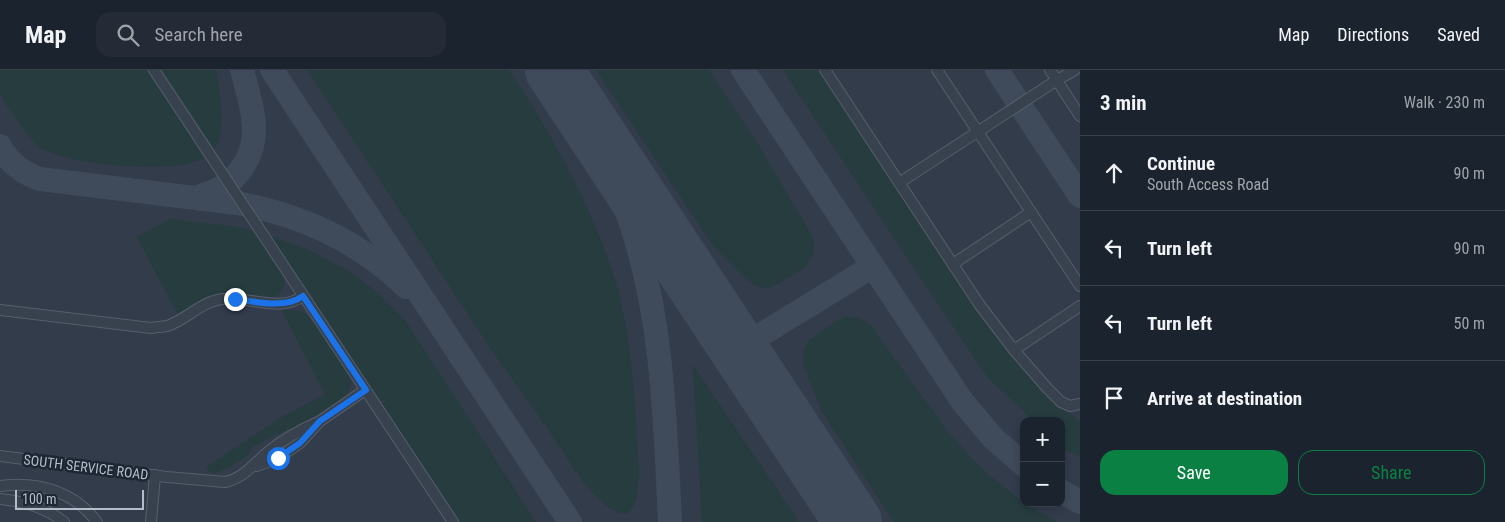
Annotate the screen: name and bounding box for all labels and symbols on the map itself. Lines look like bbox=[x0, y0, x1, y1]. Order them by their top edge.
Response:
route end bbox=[224, 288, 247, 311]
route start bbox=[267, 447, 290, 470]
street label: SOUTH SERVICE ROAD bbox=[23, 451, 149, 483]
scale bar bbox=[15, 487, 144, 510]

